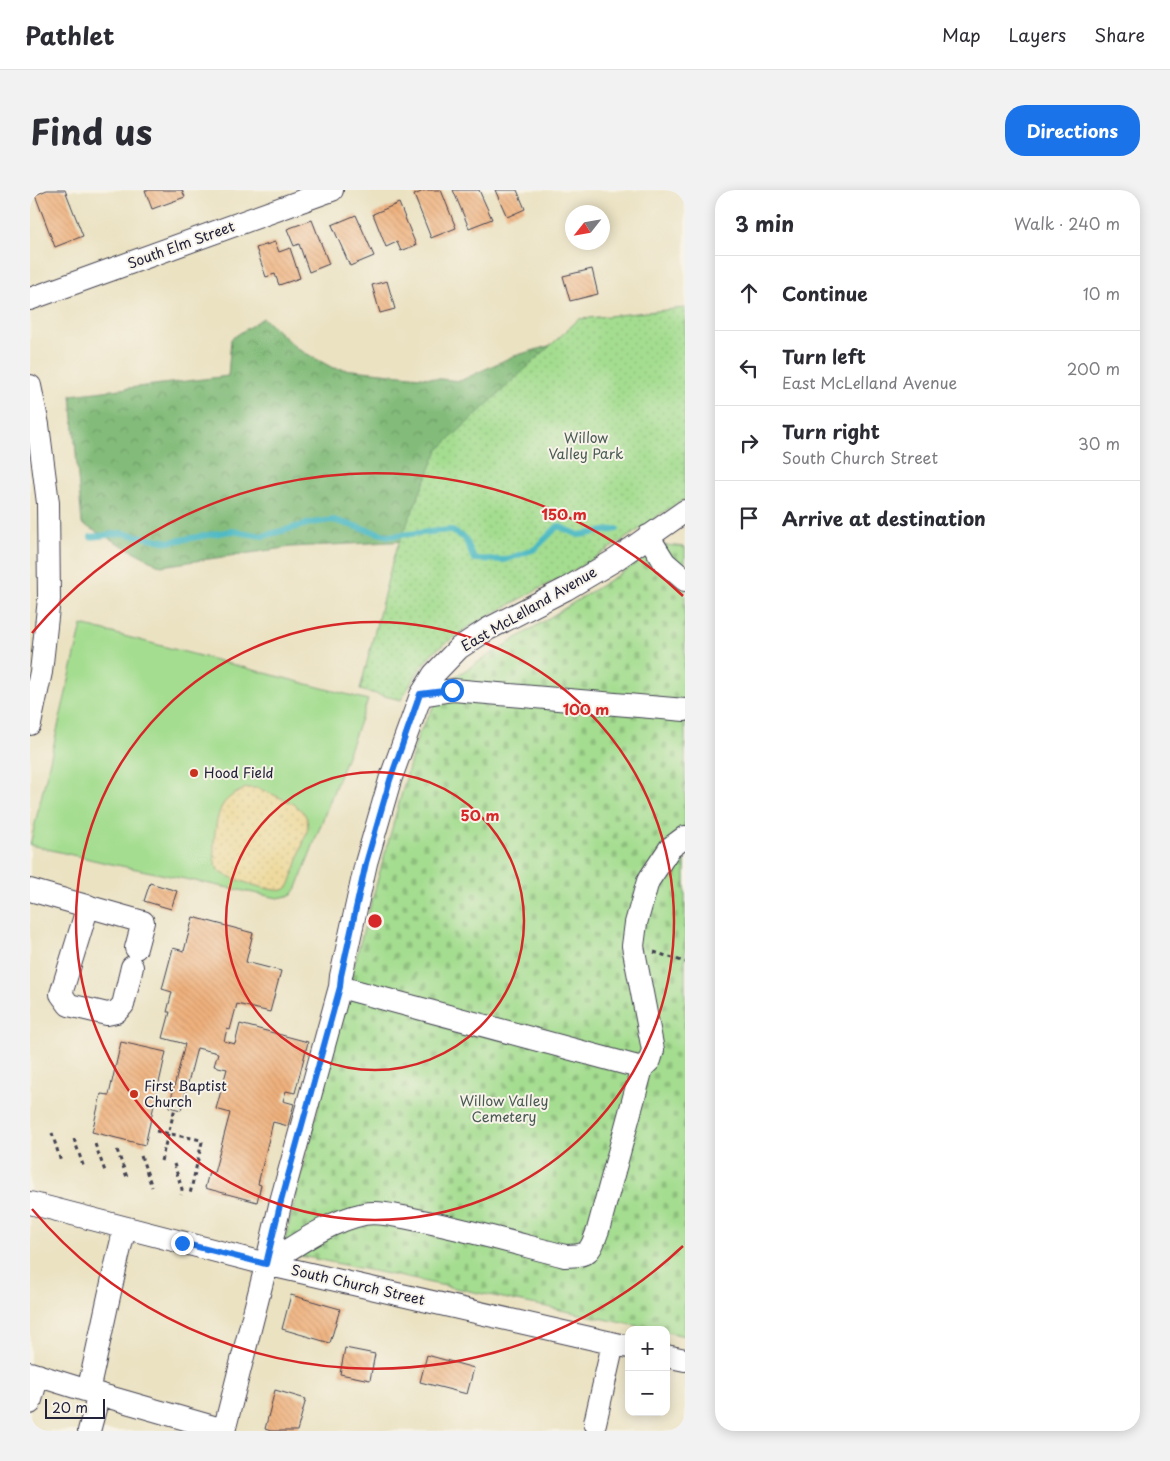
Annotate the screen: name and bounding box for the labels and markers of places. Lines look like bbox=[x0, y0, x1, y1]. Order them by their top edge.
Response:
place label: Hood Field bbox=[204, 762, 274, 783]
marker: Hood Field bbox=[188, 767, 200, 779]
centre of rings bbox=[366, 912, 384, 930]
place label: First Baptist Church bbox=[144, 1075, 227, 1112]
marker: First Baptist Church bbox=[128, 1088, 140, 1100]

